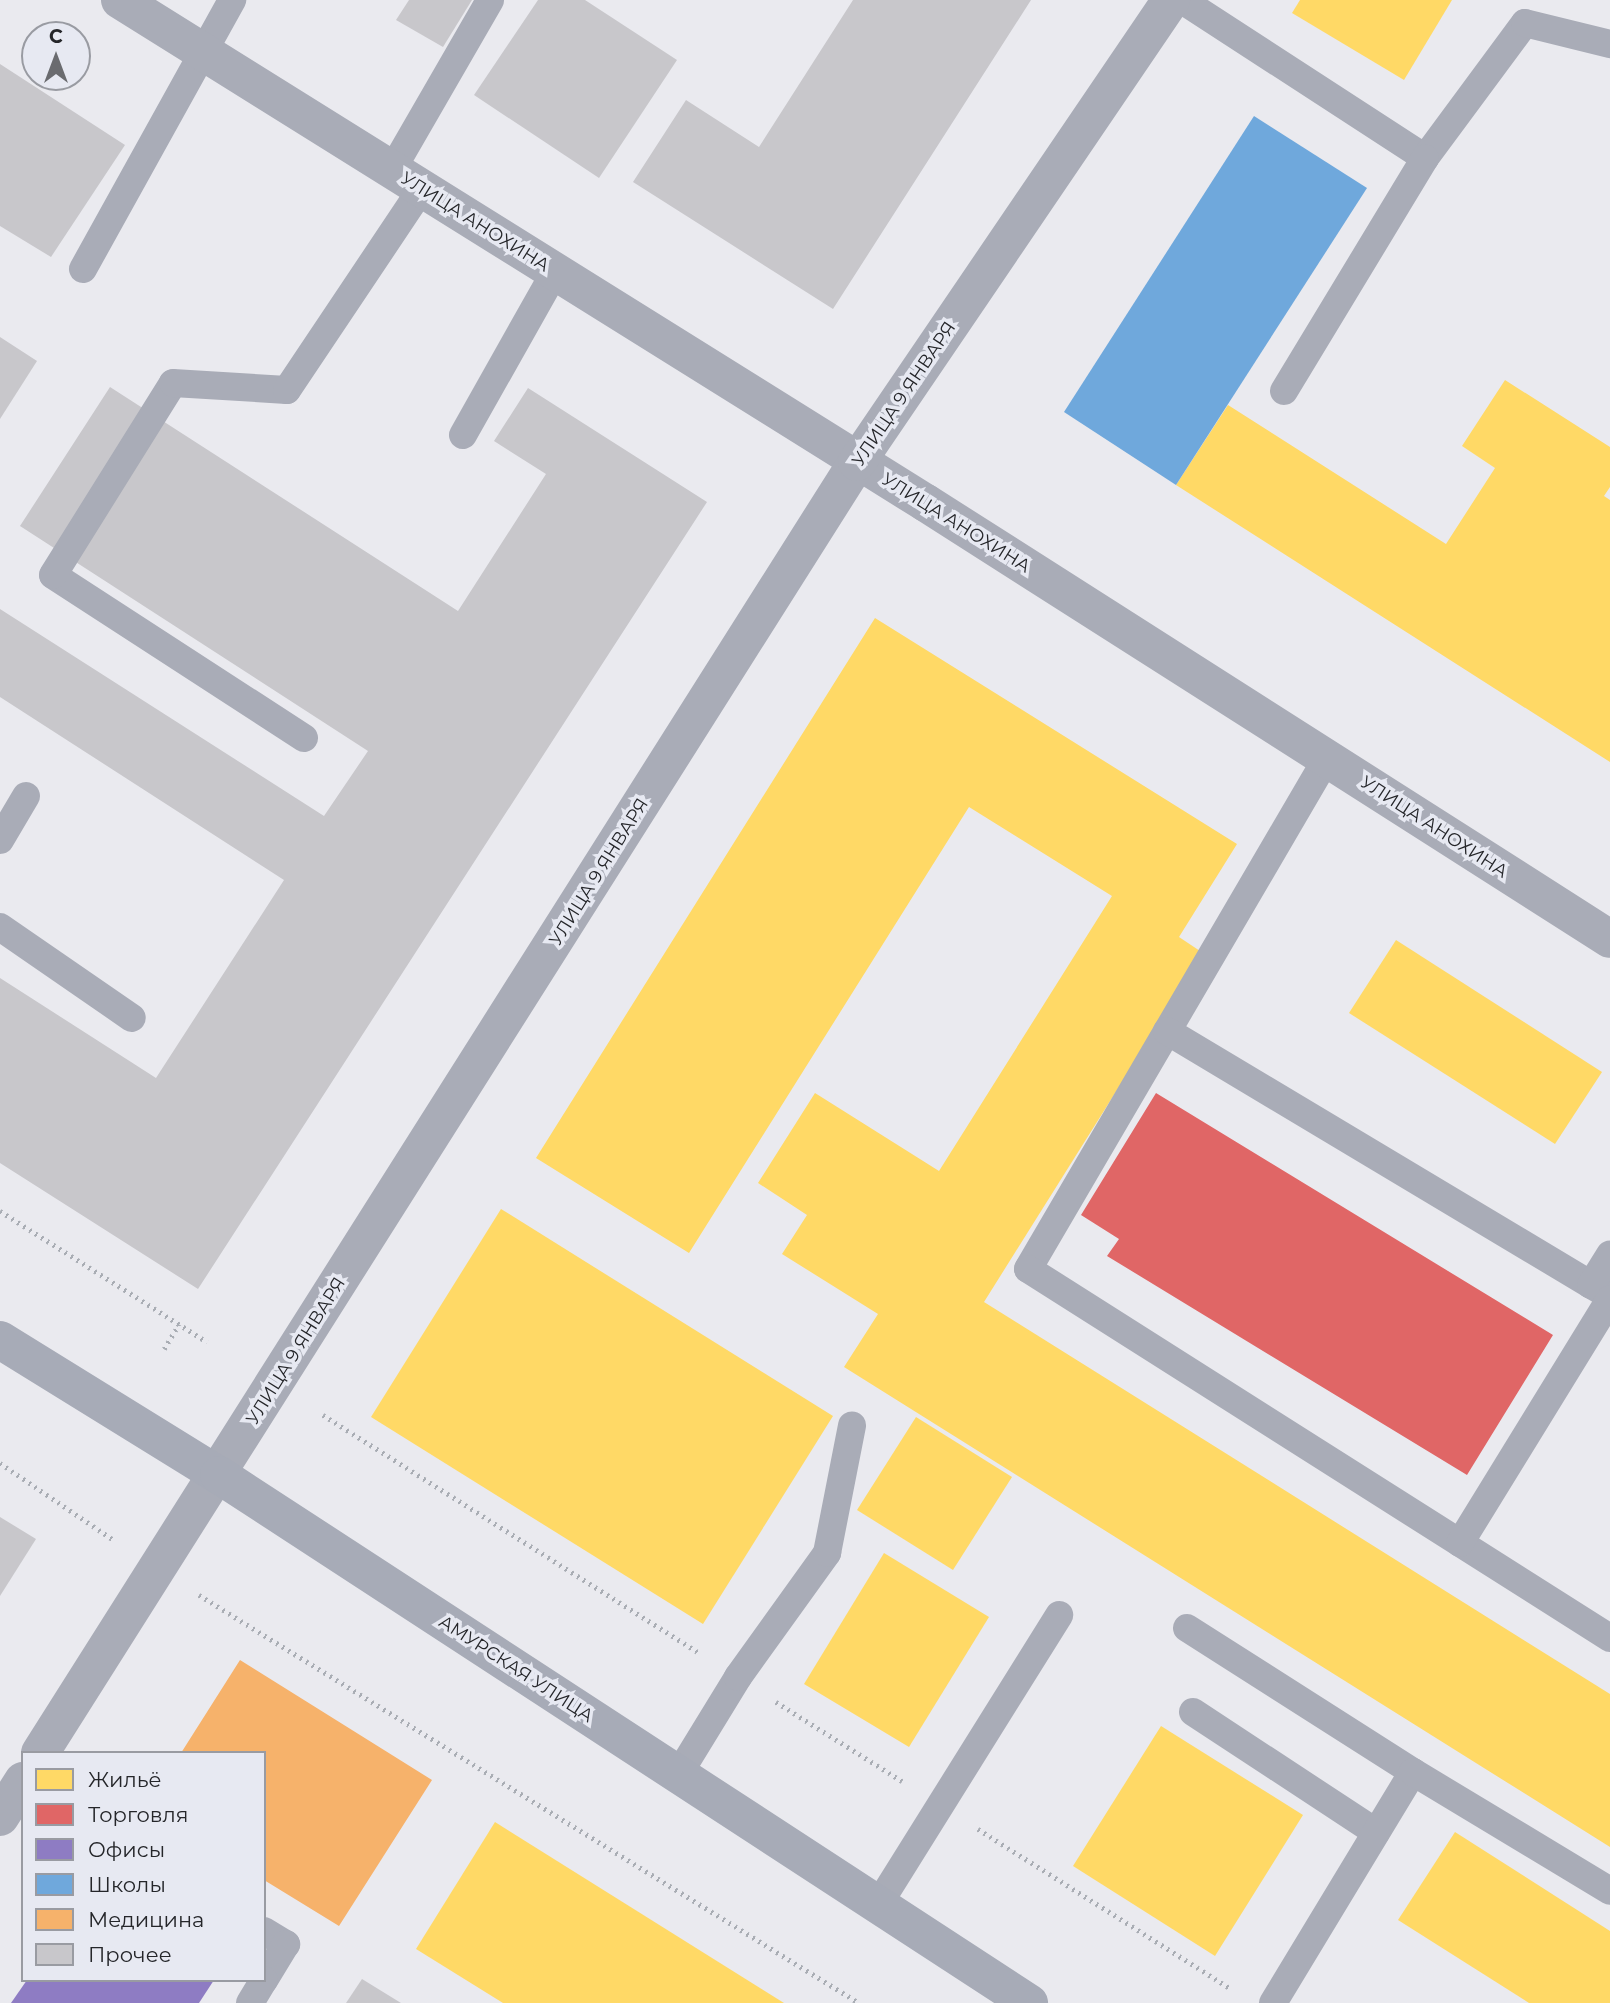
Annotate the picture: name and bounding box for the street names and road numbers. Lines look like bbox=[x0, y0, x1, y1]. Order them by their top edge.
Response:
street label: УЛИЦА АНОХИНА bbox=[397, 167, 553, 277]
street label: УЛИЦА 9 ЯНВАРЯ bbox=[848, 318, 960, 470]
street label: УЛИЦА АНОХИНА bbox=[878, 468, 1034, 578]
street label: УЛИЦА АНОХИНА bbox=[1356, 771, 1512, 883]
street label: УЛИЦА 9 ЯНВАРЯ bbox=[545, 794, 653, 950]
street label: УЛИЦА 9 ЯНВАРЯ bbox=[242, 1273, 350, 1429]
street label: АМУРСКАЯ УЛИЦА bbox=[435, 1611, 597, 1727]

